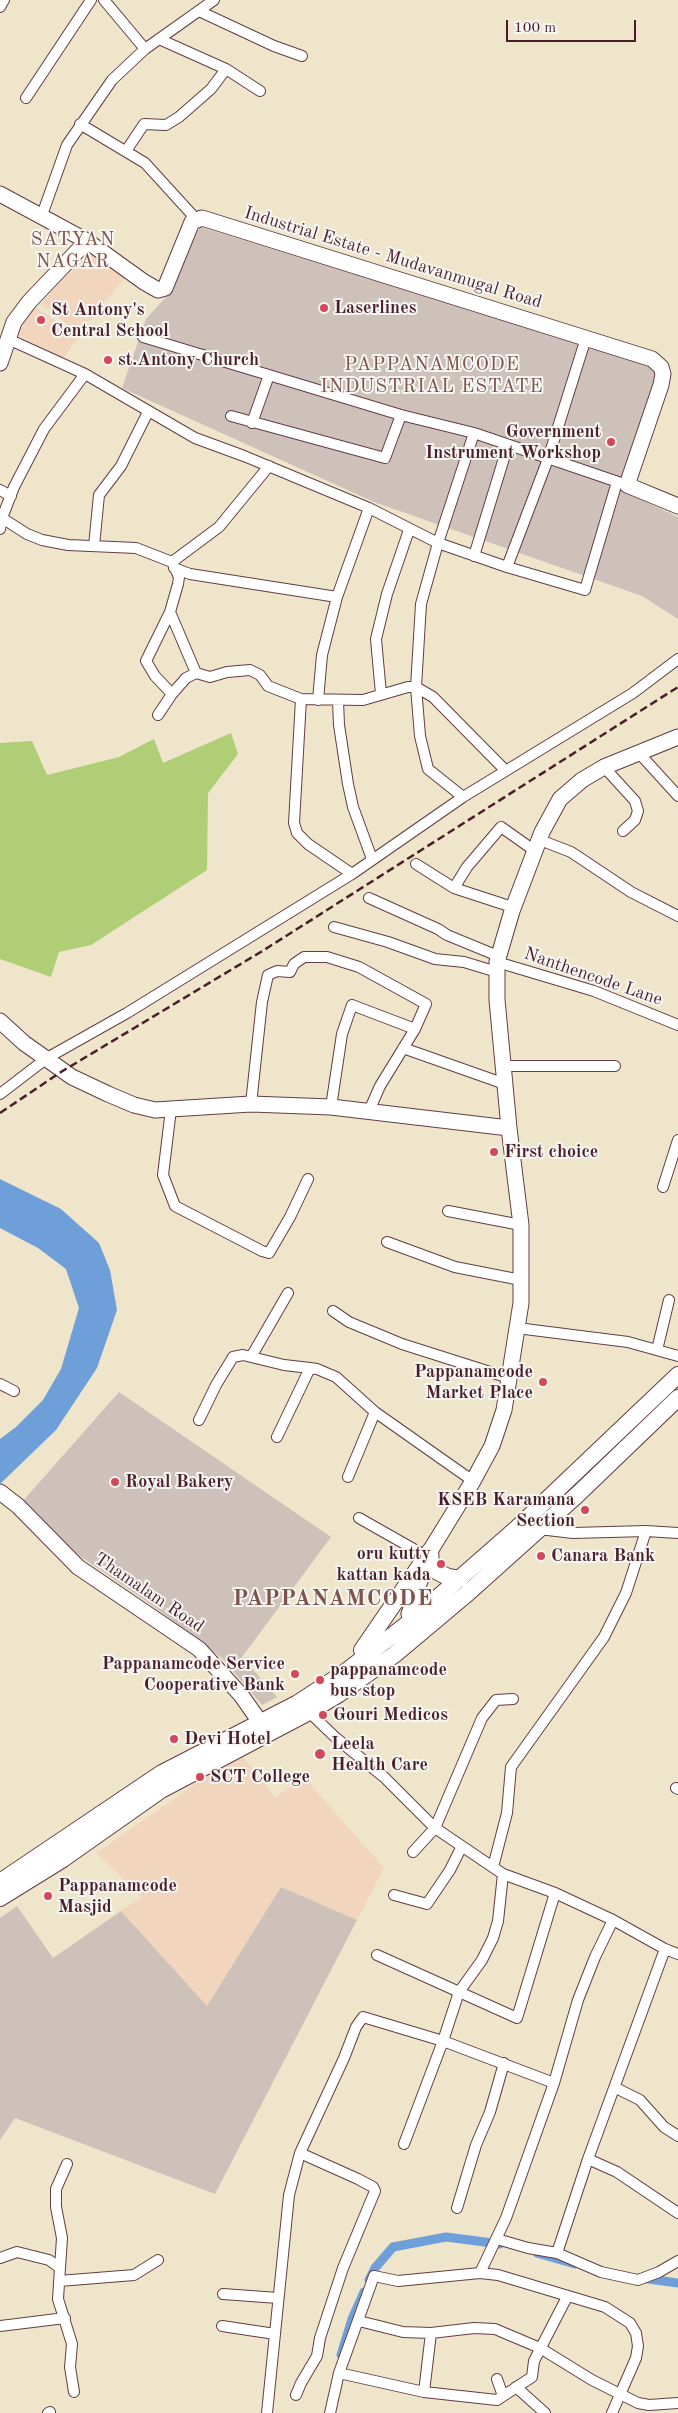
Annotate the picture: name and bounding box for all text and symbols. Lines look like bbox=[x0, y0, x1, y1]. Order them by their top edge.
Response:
scale bar bbox=[508, 10, 638, 42]
text: 100 m bbox=[514, 21, 556, 36]
street label: Industrial Estate - Mudavanmugal Road bbox=[242, 202, 544, 314]
district label: SATYAN NAGAR bbox=[30, 229, 116, 273]
place label: Laserlines bbox=[334, 297, 416, 319]
place label: St Antony's Central School bbox=[51, 299, 169, 342]
marker: Laserlines bbox=[318, 302, 330, 314]
marker: St Antony's Central School bbox=[35, 314, 47, 326]
place label: st.Antony Church bbox=[118, 349, 259, 371]
marker: st.Antony Church bbox=[102, 354, 114, 366]
district label: PAPPANAMCODE INDUSTRIAL ESTATE bbox=[318, 354, 546, 398]
place label: Government Instrument Workshop bbox=[425, 421, 601, 464]
marker: Government Instrument Workshop bbox=[605, 436, 617, 448]
street label: Nanthencode Lane bbox=[521, 943, 665, 1011]
place label: First choice bbox=[504, 1141, 598, 1163]
marker: First choice bbox=[488, 1146, 500, 1158]
place label: Pappanamcode Market Place bbox=[414, 1361, 533, 1404]
marker: Pappanamcode Market Place bbox=[537, 1376, 549, 1388]
place label: Royal Bakery bbox=[125, 1471, 233, 1493]
marker: Royal Bakery bbox=[109, 1476, 121, 1488]
place label: KSEB Karamana Section bbox=[437, 1489, 575, 1532]
marker: KSEB Karamana Section bbox=[579, 1504, 591, 1516]
place label: oru kutty kattan kada bbox=[336, 1543, 431, 1586]
place label: Canara Bank bbox=[551, 1545, 655, 1567]
street label: Thamalam Road bbox=[90, 1548, 208, 1638]
marker: Canara Bank bbox=[535, 1550, 547, 1562]
marker: oru kutty kattan kada bbox=[435, 1558, 447, 1570]
district label: PAPPANAMCODE bbox=[231, 1586, 435, 1612]
place label: Pappanamcode Service Cooperative Bank bbox=[102, 1653, 285, 1696]
place label: pappanamcode bus stop bbox=[330, 1659, 447, 1702]
marker: Pappanamcode Service Cooperative Bank bbox=[289, 1668, 301, 1680]
marker: pappanamcode bus stop bbox=[314, 1674, 326, 1686]
place label: Gouri Medicos bbox=[333, 1704, 448, 1726]
marker: Gouri Medicos bbox=[317, 1709, 329, 1721]
place label: Devi Hotel bbox=[184, 1728, 271, 1750]
marker: Devi Hotel bbox=[168, 1733, 180, 1745]
place label: Leela Health Care bbox=[331, 1733, 428, 1776]
marker: Leela Health Care bbox=[313, 1747, 327, 1761]
place label: SCT College bbox=[210, 1766, 310, 1788]
marker: SCT College bbox=[194, 1771, 206, 1783]
place label: Pappanamcode Masjid bbox=[58, 1875, 177, 1918]
marker: Pappanamcode Masjid bbox=[42, 1890, 54, 1902]

